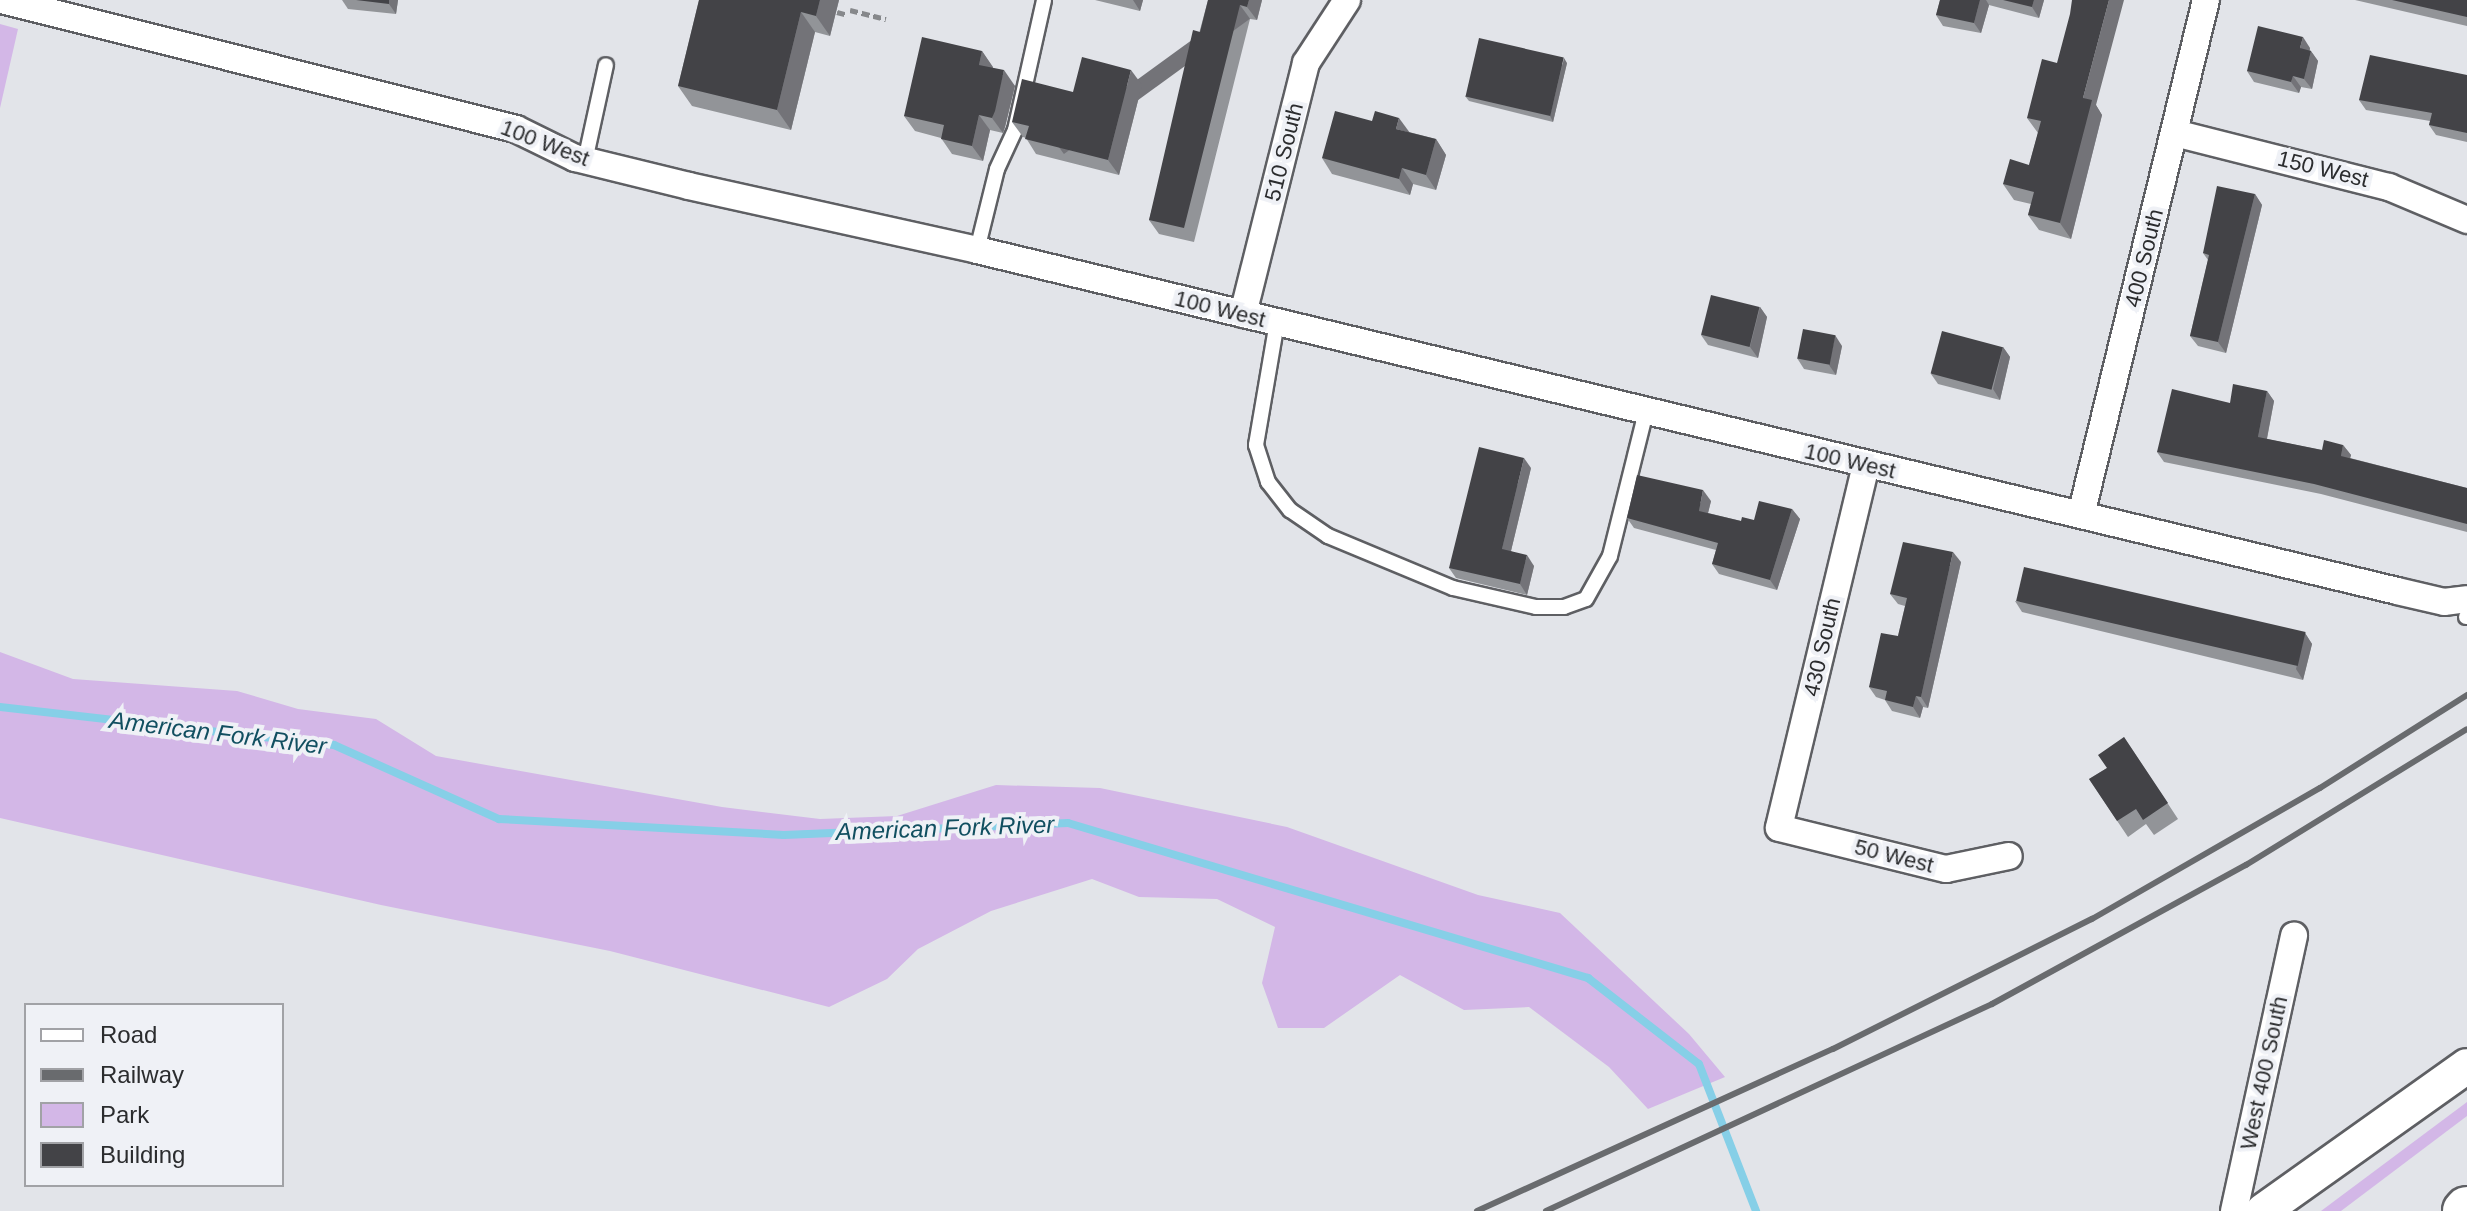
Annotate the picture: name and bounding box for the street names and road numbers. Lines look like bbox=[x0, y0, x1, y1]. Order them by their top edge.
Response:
street label: 510 South bbox=[1259, 100, 1309, 204]
street label: 100 West bbox=[497, 114, 593, 172]
street label: 150 West bbox=[2275, 145, 2371, 193]
street label: 400 South bbox=[2119, 206, 2169, 310]
street label: 100 West bbox=[1172, 285, 1268, 333]
street label: 100 West bbox=[1802, 438, 1898, 484]
street label: 430 South bbox=[1798, 595, 1846, 699]
street label: 50 West bbox=[1852, 833, 1936, 879]
street label: West 400 South bbox=[2235, 994, 2293, 1152]

